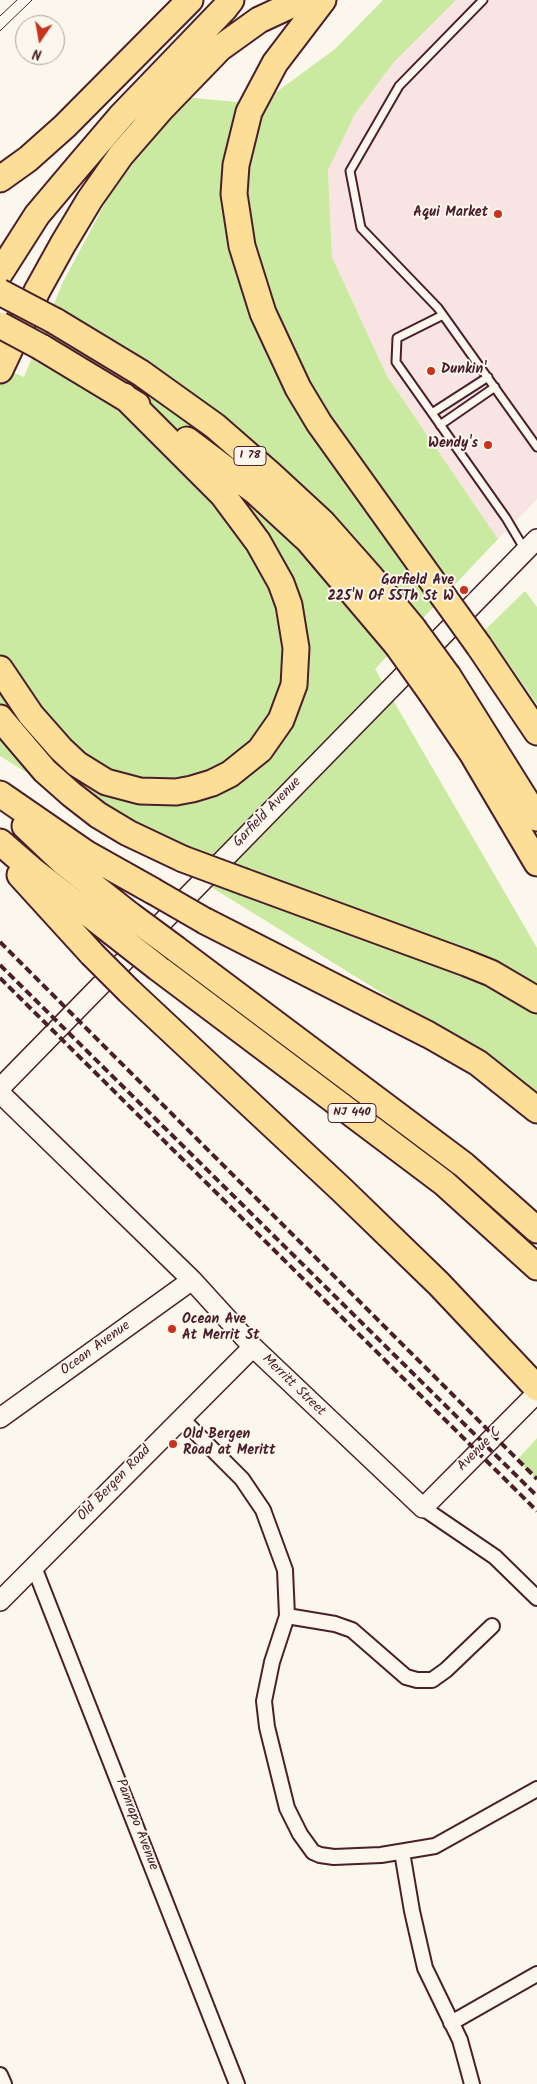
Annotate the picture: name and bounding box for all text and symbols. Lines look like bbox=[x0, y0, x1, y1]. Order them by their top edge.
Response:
north arrow bbox=[15, 15, 65, 65]
text: N bbox=[30, 42, 44, 65]
place label: Aqui Market bbox=[413, 206, 488, 222]
marker: Aqui Market bbox=[492, 208, 504, 220]
place label: Dunkin' bbox=[441, 363, 486, 379]
marker: Dunkin' bbox=[425, 365, 437, 377]
place label: Wendy's bbox=[428, 437, 478, 453]
marker: Wendy's bbox=[482, 439, 494, 451]
road number: I 78 bbox=[234, 446, 266, 466]
place label: Garfield Ave 225'N Of 55Th St W bbox=[328, 574, 454, 606]
marker: Garfield Ave 225'N Of 55Th St W bbox=[458, 584, 470, 596]
street label: Garfield Avenue bbox=[230, 775, 306, 851]
road number: NJ 440 bbox=[328, 1104, 376, 1122]
place label: Ocean Ave At Merrit St bbox=[182, 1313, 259, 1345]
street label: Ocean Avenue bbox=[58, 1318, 134, 1380]
marker: Ocean Ave At Merrit St bbox=[166, 1323, 178, 1335]
street label: Merritt Street bbox=[258, 1352, 328, 1420]
street label: Avenue C bbox=[455, 1425, 505, 1475]
place label: Old Bergen Road at Meritt bbox=[183, 1428, 275, 1460]
marker: Old Bergen Road at Meritt bbox=[167, 1438, 179, 1450]
street label: Old Bergen Road bbox=[75, 1443, 155, 1525]
street label: Pamrapo Avenue bbox=[111, 1777, 161, 1873]

